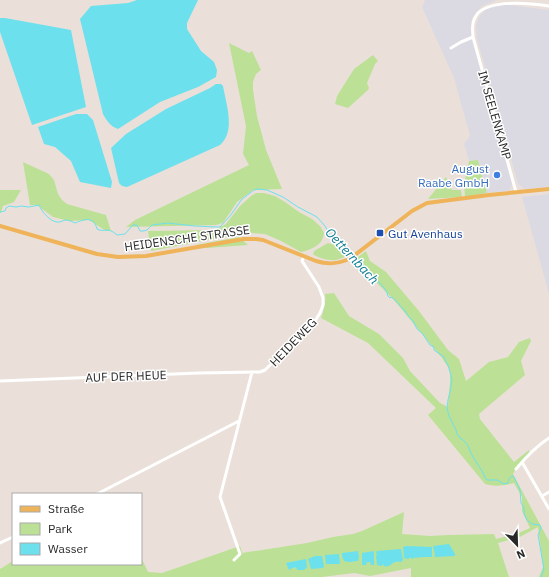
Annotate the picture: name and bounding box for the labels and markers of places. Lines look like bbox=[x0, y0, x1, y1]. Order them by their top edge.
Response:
place label: August Raabe GmbH bbox=[418, 161, 489, 190]
marker: August Raabe GmbH bbox=[492, 170, 502, 180]
place label: Gut Avenhaus bbox=[388, 226, 463, 241]
marker: Gut Avenhaus bbox=[375, 228, 385, 238]

